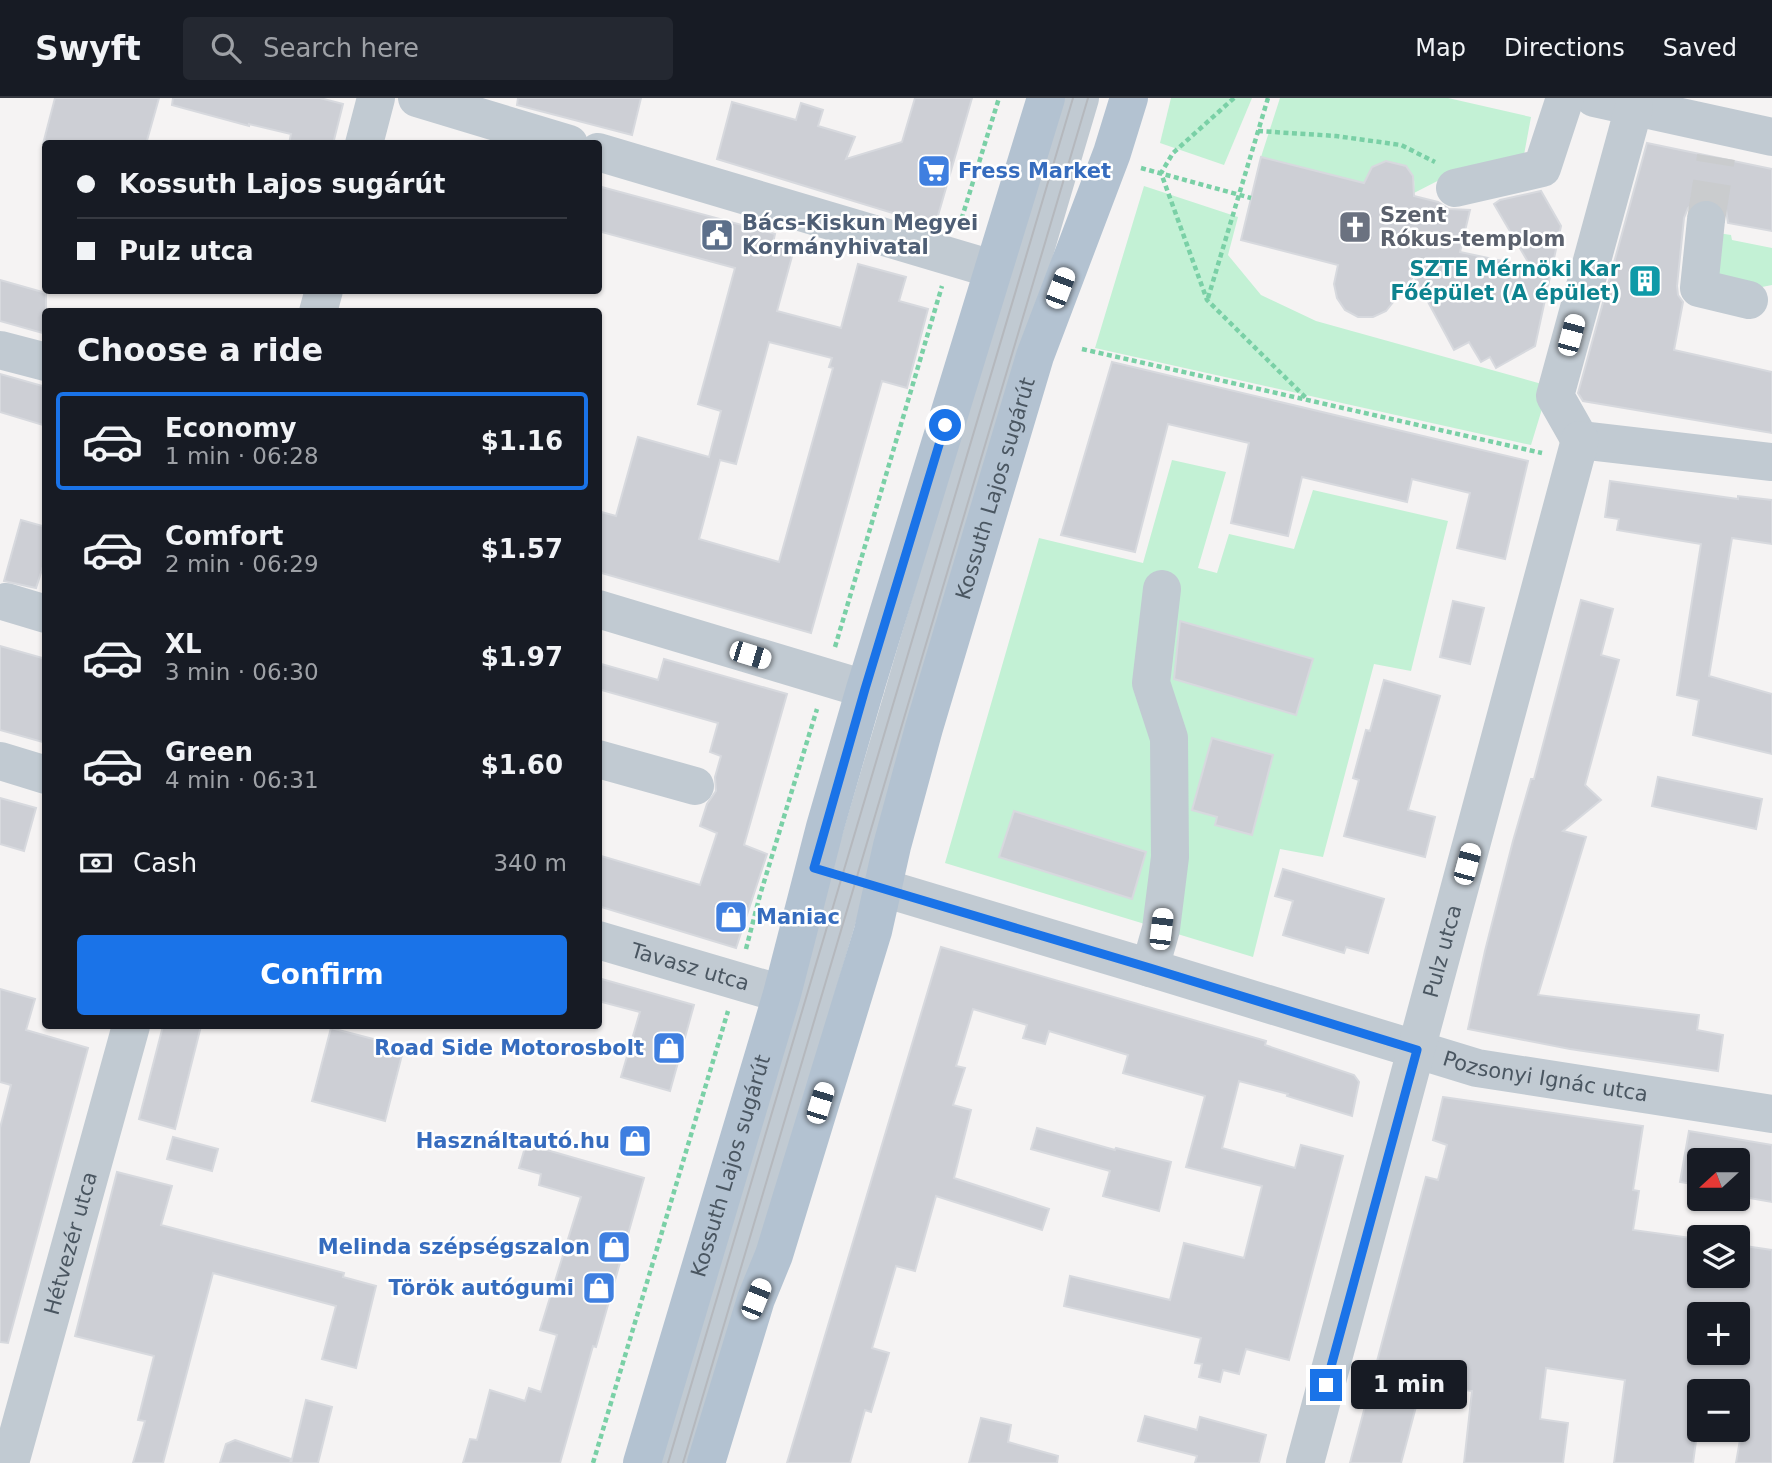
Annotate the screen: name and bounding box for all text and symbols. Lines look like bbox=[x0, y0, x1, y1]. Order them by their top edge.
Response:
search box bbox=[183, 17, 673, 80]
text: Swyft bbox=[35, 29, 141, 68]
icon: search bbox=[207, 29, 245, 67]
text: Search here bbox=[263, 33, 419, 63]
text: Map bbox=[1415, 34, 1466, 62]
text: Directions bbox=[1504, 34, 1625, 62]
text: Saved bbox=[1663, 34, 1737, 62]
supermarket icon: Fress Market bbox=[915, 152, 953, 190]
place label: Fress Market bbox=[958, 159, 1111, 183]
text: Kossuth Lajos sugárút bbox=[119, 169, 445, 199]
place label: Szent Rókus-templom bbox=[1380, 203, 1565, 251]
church icon: Szent Rókus-templom bbox=[1336, 208, 1374, 246]
place label: Bács-Kiskun Megyei Kormányhivatal bbox=[742, 211, 978, 259]
public building icon: Bács-Kiskun Megyei Kormányhivatal bbox=[698, 216, 736, 254]
text: Pulz utca bbox=[119, 236, 254, 266]
place label: SZTE Mérnöki Kar Főépület (A épület) bbox=[1391, 257, 1621, 305]
building icon: SZTE Mérnöki Kar Főépület (A épület) bbox=[1626, 262, 1664, 300]
car bbox=[1043, 265, 1078, 311]
car bbox=[1556, 312, 1587, 358]
text: Choose a ride bbox=[77, 331, 323, 369]
street label: Kossuth Lajos sugárút bbox=[951, 375, 1040, 603]
route start bbox=[929, 409, 961, 441]
icon: car bbox=[81, 410, 144, 473]
text: Economy bbox=[165, 413, 296, 443]
text: $1.16 bbox=[481, 426, 563, 456]
text: 1 min · 06:28 bbox=[165, 443, 319, 469]
icon: car bbox=[81, 518, 144, 581]
text: Comfort bbox=[165, 521, 283, 551]
text: $1.57 bbox=[481, 534, 563, 564]
text: 2 min · 06:29 bbox=[165, 551, 319, 577]
icon: car bbox=[81, 626, 144, 689]
text: XL bbox=[165, 629, 202, 659]
car bbox=[727, 639, 774, 671]
text: $1.97 bbox=[481, 642, 563, 672]
text: 3 min · 06:30 bbox=[165, 659, 319, 685]
icon: car bbox=[81, 734, 144, 797]
text: Green bbox=[165, 737, 253, 767]
text: $1.60 bbox=[481, 750, 563, 780]
text: 4 min · 06:31 bbox=[165, 767, 319, 793]
car bbox=[1452, 841, 1483, 887]
icon: cash bbox=[77, 844, 115, 882]
text: Cash bbox=[133, 848, 197, 878]
text: 340 m bbox=[493, 850, 567, 876]
shop icon: Maniac bbox=[712, 898, 750, 936]
street label: Pulz utca bbox=[1419, 902, 1467, 1000]
place label: Maniac bbox=[756, 905, 840, 929]
car bbox=[1149, 907, 1174, 951]
button: Confirm bbox=[77, 935, 567, 1015]
street label: Tavasz utca bbox=[627, 938, 752, 996]
shop icon: Road Side Motorosbolt bbox=[650, 1029, 688, 1067]
place label: Road Side Motorosbolt bbox=[374, 1036, 644, 1060]
street label: Pozsonyi Ignác utca bbox=[1440, 1046, 1650, 1106]
street label: Kossuth Lajos sugárút bbox=[686, 1052, 775, 1280]
car bbox=[804, 1080, 837, 1126]
shop icon: Használtautó.hu bbox=[616, 1122, 654, 1160]
place label: Használtautó.hu bbox=[416, 1129, 610, 1153]
north arrow bbox=[1687, 1148, 1750, 1211]
map controls bbox=[1687, 1148, 1750, 1442]
street label: Hétvezér utca bbox=[40, 1169, 102, 1318]
button: layers bbox=[1687, 1225, 1750, 1288]
shop icon: Melinda szépségszalon bbox=[595, 1228, 633, 1266]
place label: Melinda szépségszalon bbox=[318, 1235, 590, 1259]
shop icon: Török autógumi bbox=[580, 1269, 618, 1307]
place label: Török autógumi bbox=[389, 1276, 574, 1300]
car bbox=[739, 1276, 774, 1322]
button: + bbox=[1687, 1302, 1750, 1365]
callout: 1 min bbox=[1350, 1360, 1466, 1410]
route end bbox=[1310, 1369, 1342, 1401]
text: 1 min bbox=[1373, 1371, 1445, 1397]
button: − bbox=[1687, 1379, 1750, 1442]

